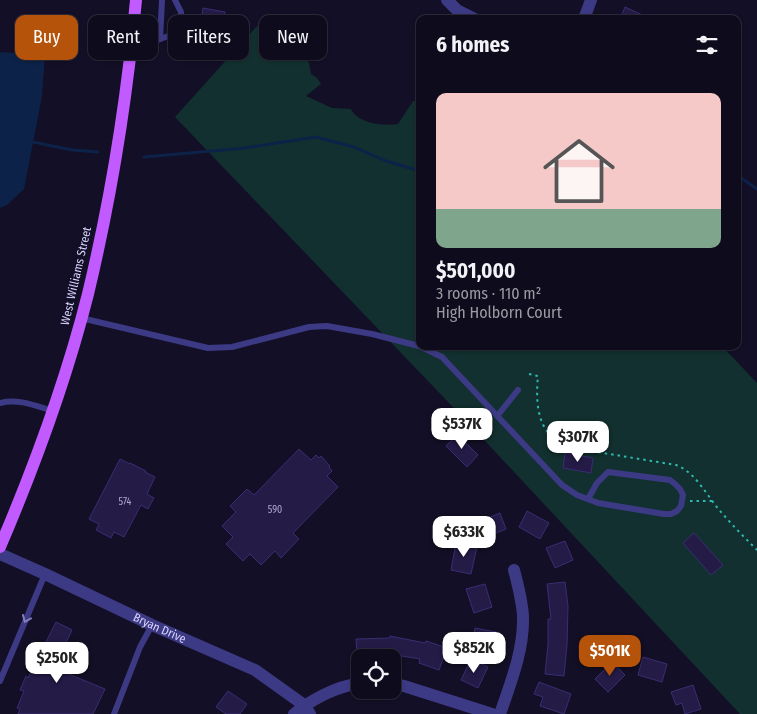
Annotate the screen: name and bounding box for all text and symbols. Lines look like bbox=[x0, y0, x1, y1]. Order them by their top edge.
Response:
chip: Buy bbox=[15, 15, 78, 60]
chip: Rent bbox=[88, 15, 158, 60]
chip: Filters bbox=[168, 15, 249, 60]
chip: New bbox=[259, 15, 327, 60]
icon: filters bbox=[693, 31, 721, 59]
text: 6 homes bbox=[436, 32, 509, 58]
icon: home bbox=[534, 126, 624, 216]
street label: West Williams Street bbox=[58, 225, 94, 327]
text: $501,000 bbox=[436, 258, 516, 284]
text: 3 rooms · 110 m² bbox=[436, 284, 541, 303]
text: High Holborn Court bbox=[436, 303, 562, 322]
pin: $537K bbox=[427, 408, 497, 450]
text: $537K bbox=[442, 414, 482, 433]
pin: $307K bbox=[543, 420, 613, 463]
text: $307K bbox=[558, 427, 598, 446]
house number: 574 bbox=[119, 496, 132, 508]
house number: 590 bbox=[268, 504, 282, 516]
pin: $633K bbox=[429, 516, 499, 558]
text: $633K bbox=[444, 522, 484, 541]
street label: Bryan Drive bbox=[131, 610, 188, 646]
one-way arrow bbox=[22, 614, 33, 623]
pin: $852K bbox=[439, 632, 509, 674]
pin: $501K bbox=[575, 634, 645, 677]
text: $852K bbox=[454, 638, 494, 657]
text: $501K bbox=[590, 641, 630, 660]
pin: $250K bbox=[22, 642, 92, 684]
text: $250K bbox=[36, 648, 78, 667]
map controls bbox=[351, 649, 401, 699]
button: locate bbox=[351, 649, 401, 699]

